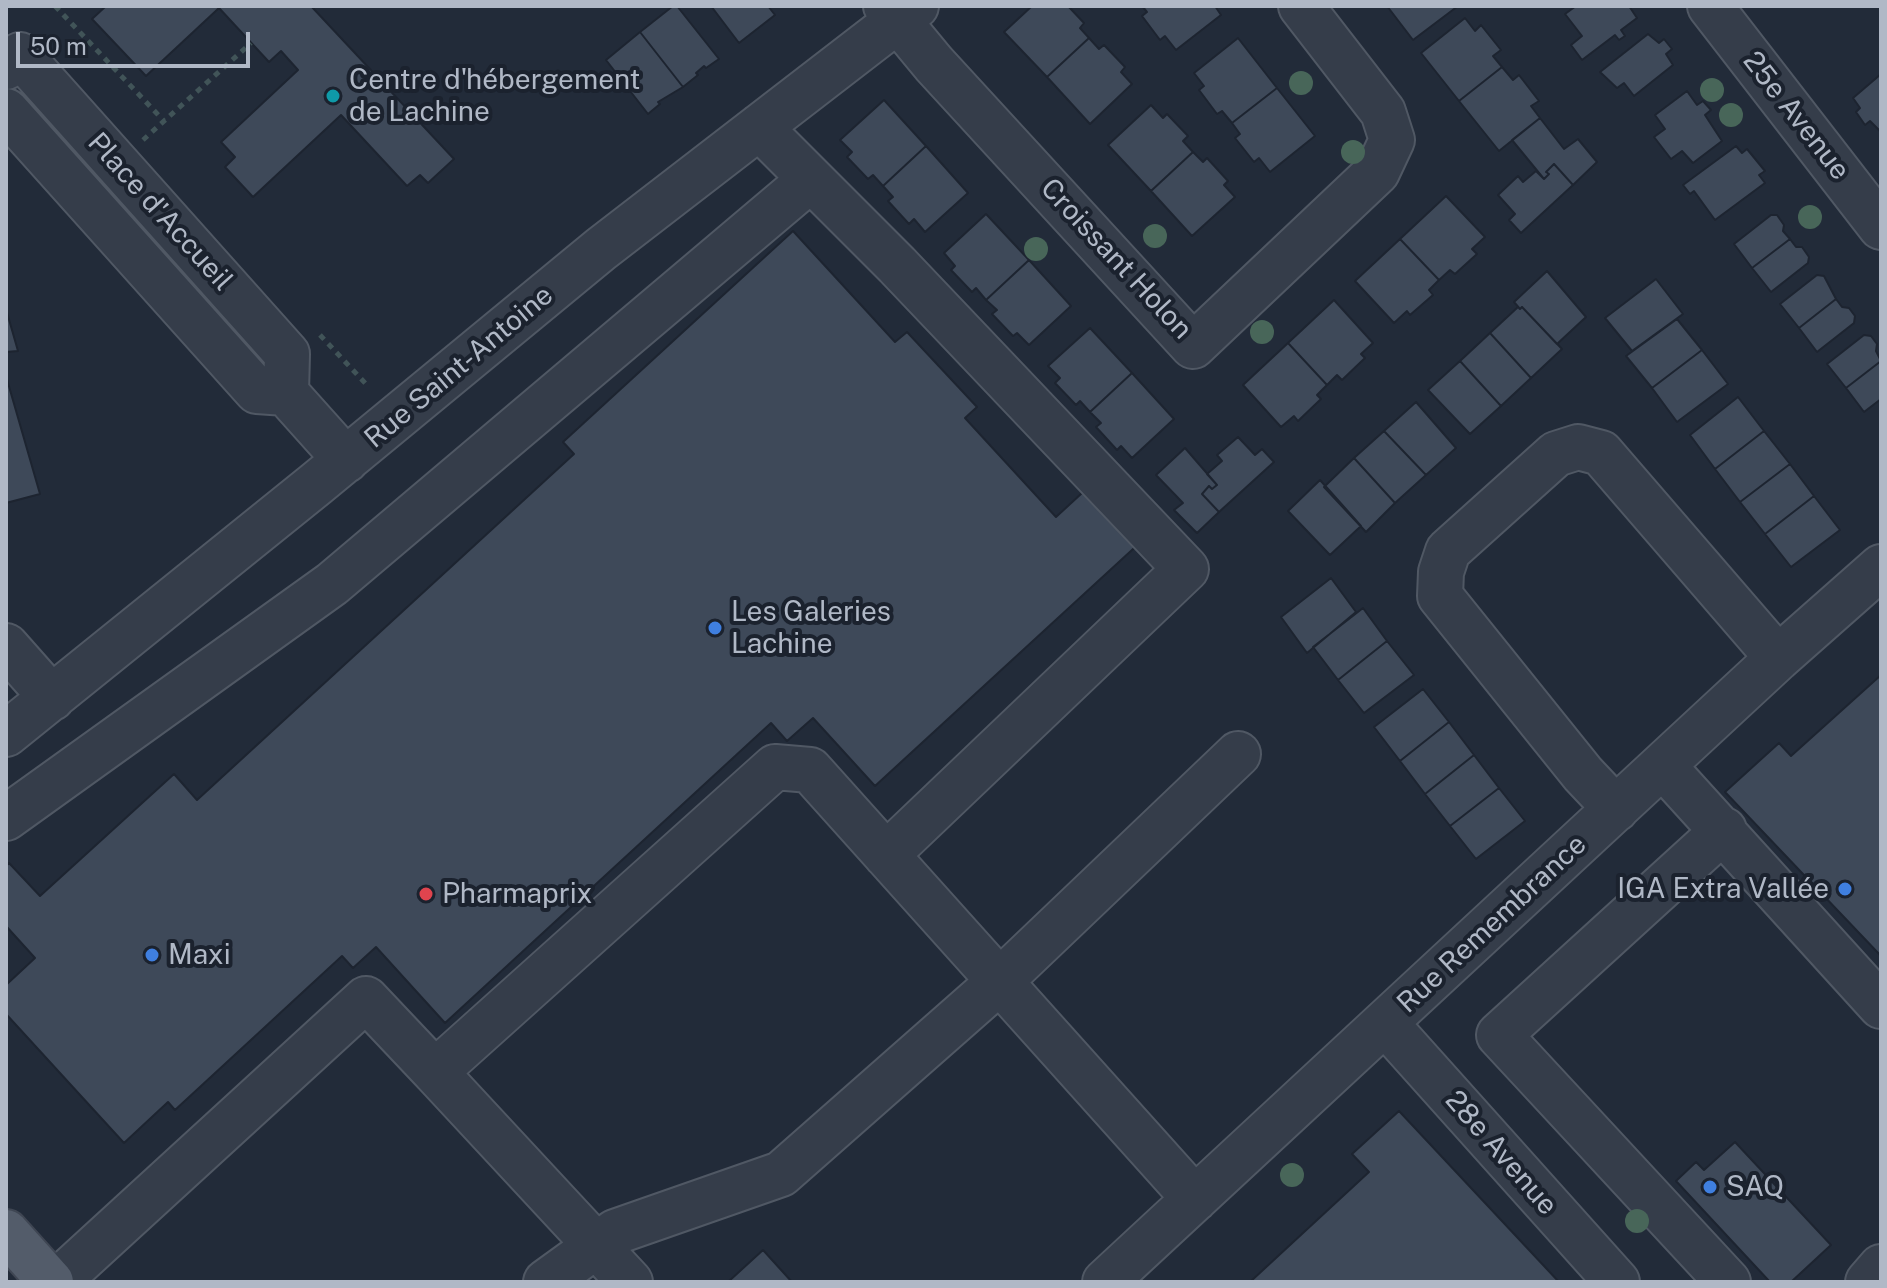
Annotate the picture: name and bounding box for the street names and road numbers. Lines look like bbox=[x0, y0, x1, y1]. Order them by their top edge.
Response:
street label: 25e Avenue bbox=[1736, 45, 1856, 187]
street label: Place d'Accueil bbox=[80, 126, 240, 298]
street label: Croissant Holon bbox=[1033, 172, 1199, 346]
street label: Rue Saint-Antoine bbox=[358, 278, 560, 456]
street label: Rue Remembrance bbox=[1391, 828, 1593, 1020]
street label: 28e Avenue bbox=[1438, 1084, 1564, 1222]

